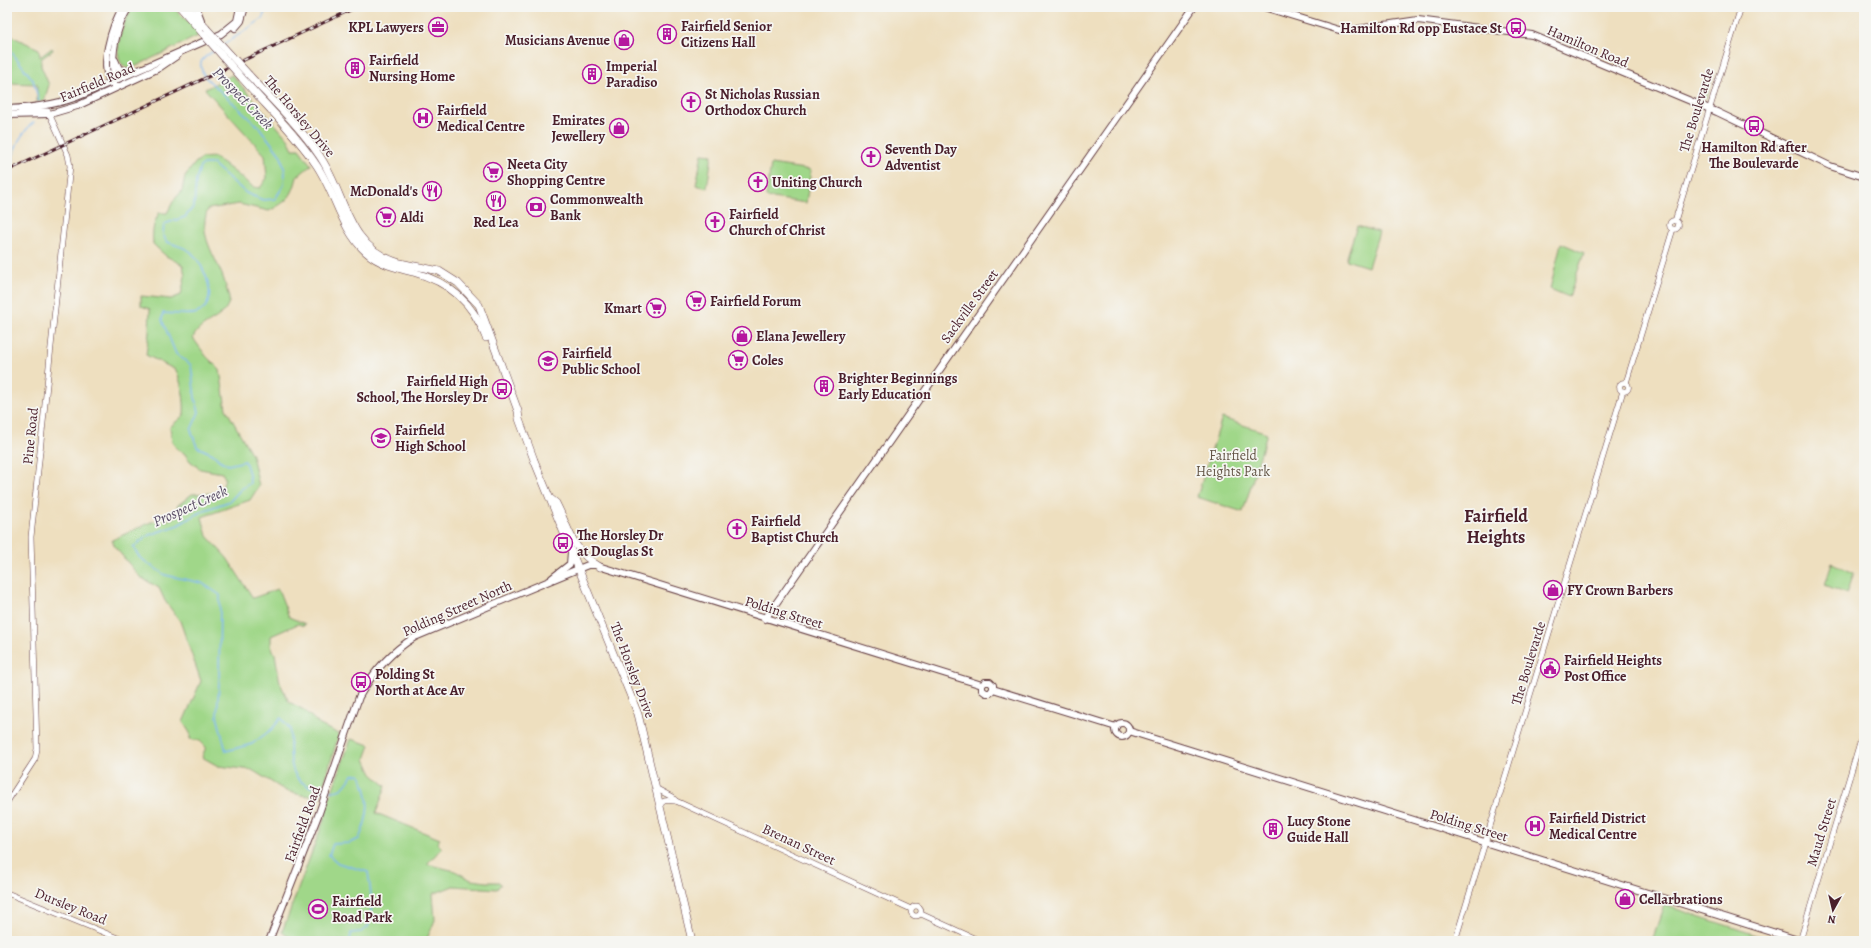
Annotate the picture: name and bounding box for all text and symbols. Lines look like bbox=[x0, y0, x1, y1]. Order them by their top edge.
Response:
office icon: KPL Lawyers bbox=[427, 16, 449, 38]
place label: Fairfield Senior Citizens Hall bbox=[681, 17, 772, 52]
bus stop icon: Hamilton Rd opp Eustace St bbox=[1505, 17, 1527, 39]
place label: KPL Lawyers bbox=[348, 18, 424, 37]
place label: Hamilton Rd opp Eustace St bbox=[1340, 19, 1502, 38]
street label: Hamilton Road bbox=[1544, 21, 1632, 72]
building icon: Fairfield Senior Citizens Hall bbox=[656, 23, 678, 45]
shop icon: Musicians Avenue bbox=[613, 29, 635, 51]
place label: Musicians Avenue bbox=[505, 31, 611, 50]
place label: Fairfield Nursing Home bbox=[369, 51, 456, 86]
building icon: Fairfield Nursing Home bbox=[344, 57, 366, 79]
place label: Imperial Paradiso bbox=[606, 57, 657, 92]
street label: Fairfield Road bbox=[57, 58, 138, 107]
water label: Prospect Creek bbox=[208, 62, 278, 134]
building icon: Imperial Paradiso bbox=[581, 63, 603, 85]
street label: The Boulevarde bbox=[1675, 66, 1718, 154]
street label: The Horsley Drive bbox=[260, 71, 339, 161]
place label: St Nicholas Russian Orthodox Church bbox=[705, 85, 820, 120]
church icon: St Nicholas Russian Orthodox Church bbox=[680, 91, 702, 113]
place label: Fairfield Medical Centre bbox=[437, 101, 525, 136]
hospital icon: Fairfield Medical Centre bbox=[412, 107, 434, 129]
place label: Emirates Jewellery bbox=[552, 111, 605, 146]
bus stop icon: Hamilton Rd after The Boulevarde bbox=[1743, 115, 1765, 137]
shop icon: Emirates Jewellery bbox=[608, 117, 630, 139]
place label: Hamilton Rd after The Boulevarde bbox=[1701, 138, 1807, 173]
place label: Seventh Day Adventist bbox=[884, 140, 957, 175]
church icon: Seventh Day Adventist bbox=[860, 146, 882, 168]
place label: Neeta City Shopping Centre bbox=[507, 155, 606, 190]
supermarket icon: Neeta City Shopping Centre bbox=[482, 161, 504, 183]
church icon: Uniting Church bbox=[747, 171, 769, 193]
place label: Uniting Church bbox=[772, 173, 863, 192]
restaurant icon: McDonald's bbox=[421, 180, 443, 202]
place label: McDonald's bbox=[350, 182, 418, 201]
restaurant icon: Red Lea bbox=[485, 190, 507, 212]
place label: Commonwealth Bank bbox=[550, 190, 644, 225]
bank icon: Commonwealth Bank bbox=[525, 196, 547, 218]
place label: Fairfield Church of Christ bbox=[729, 205, 826, 240]
supermarket icon: Aldi bbox=[375, 206, 397, 228]
place label: Aldi bbox=[399, 208, 424, 227]
church icon: Fairfield Church of Christ bbox=[704, 211, 726, 233]
place label: Red Lea bbox=[473, 213, 519, 232]
street label: Sackville Street bbox=[936, 265, 1003, 347]
supermarket icon: Fairfield Forum bbox=[685, 290, 707, 312]
place label: Fairfield Forum bbox=[710, 292, 802, 311]
supermarket icon: Kmart bbox=[645, 297, 667, 319]
place label: Kmart bbox=[604, 299, 642, 318]
shop icon: Elana Jewellery bbox=[731, 325, 753, 347]
place label: Elana Jewellery bbox=[756, 327, 846, 346]
place label: Fairfield Public School bbox=[562, 344, 640, 379]
supermarket icon: Coles bbox=[727, 349, 749, 371]
school or university icon: Fairfield Public School bbox=[537, 350, 559, 372]
place label: Coles bbox=[752, 351, 784, 370]
place label: Brighter Beginnings Early Education bbox=[838, 369, 958, 404]
place label: Fairfield High School, The Horsley Dr bbox=[356, 372, 488, 407]
building icon: Brighter Beginnings Early Education bbox=[813, 375, 835, 397]
bus stop icon: Fairfield High School, The Horsley Dr bbox=[491, 378, 513, 400]
street label: Pine Road bbox=[18, 406, 43, 466]
place label: Fairfield High School bbox=[395, 421, 466, 456]
school or university icon: Fairfield High School bbox=[370, 427, 392, 449]
park label: Fairfield Heights Park bbox=[1196, 446, 1270, 481]
water label: Prospect Creek bbox=[150, 481, 231, 531]
district label: Fairfield Heights bbox=[1464, 504, 1528, 549]
place label: Fairfield Baptist Church bbox=[751, 512, 839, 547]
church icon: Fairfield Baptist Church bbox=[726, 518, 748, 540]
place label: The Horsley Dr at Douglas St bbox=[577, 526, 664, 561]
bus stop icon: The Horsley Dr at Douglas St bbox=[552, 532, 574, 554]
street label: Polding Street North bbox=[400, 576, 515, 641]
shop icon: FY Crown Barbers bbox=[1542, 579, 1564, 601]
place label: FY Crown Barbers bbox=[1567, 581, 1673, 600]
street label: Polding Street bbox=[742, 592, 826, 633]
street label: The Horsley Drive bbox=[606, 619, 660, 721]
street label: The Boulevarde bbox=[1507, 619, 1550, 707]
place label: Fairfield Heights Post Office bbox=[1564, 651, 1662, 686]
public building icon: Fairfield Heights Post Office bbox=[1539, 657, 1561, 679]
place label: Polding St North at Ace Av bbox=[375, 665, 465, 700]
bus stop icon: Polding St North at Ace Av bbox=[350, 671, 372, 693]
street label: Fairfield Road bbox=[280, 783, 325, 865]
street label: Maud Street bbox=[1802, 795, 1841, 869]
street label: Polding Street bbox=[1427, 805, 1511, 846]
place label: Fairfield District Medical Centre bbox=[1549, 809, 1646, 844]
place label: Lucy Stone Guide Hall bbox=[1287, 812, 1351, 847]
hospital icon: Fairfield District Medical Centre bbox=[1524, 815, 1546, 837]
building icon: Lucy Stone Guide Hall bbox=[1262, 818, 1284, 840]
street label: Brenan Street bbox=[759, 819, 839, 870]
street label: Dursley Road bbox=[32, 883, 110, 930]
shop icon: Cellarbrations bbox=[1614, 888, 1636, 910]
place label: Cellarbrations bbox=[1639, 890, 1723, 909]
north arrow bbox=[1813, 890, 1853, 930]
place label: Fairfield Road Park bbox=[332, 892, 393, 927]
sports icon: Fairfield Road Park bbox=[307, 898, 329, 920]
text: N bbox=[1827, 911, 1837, 927]

